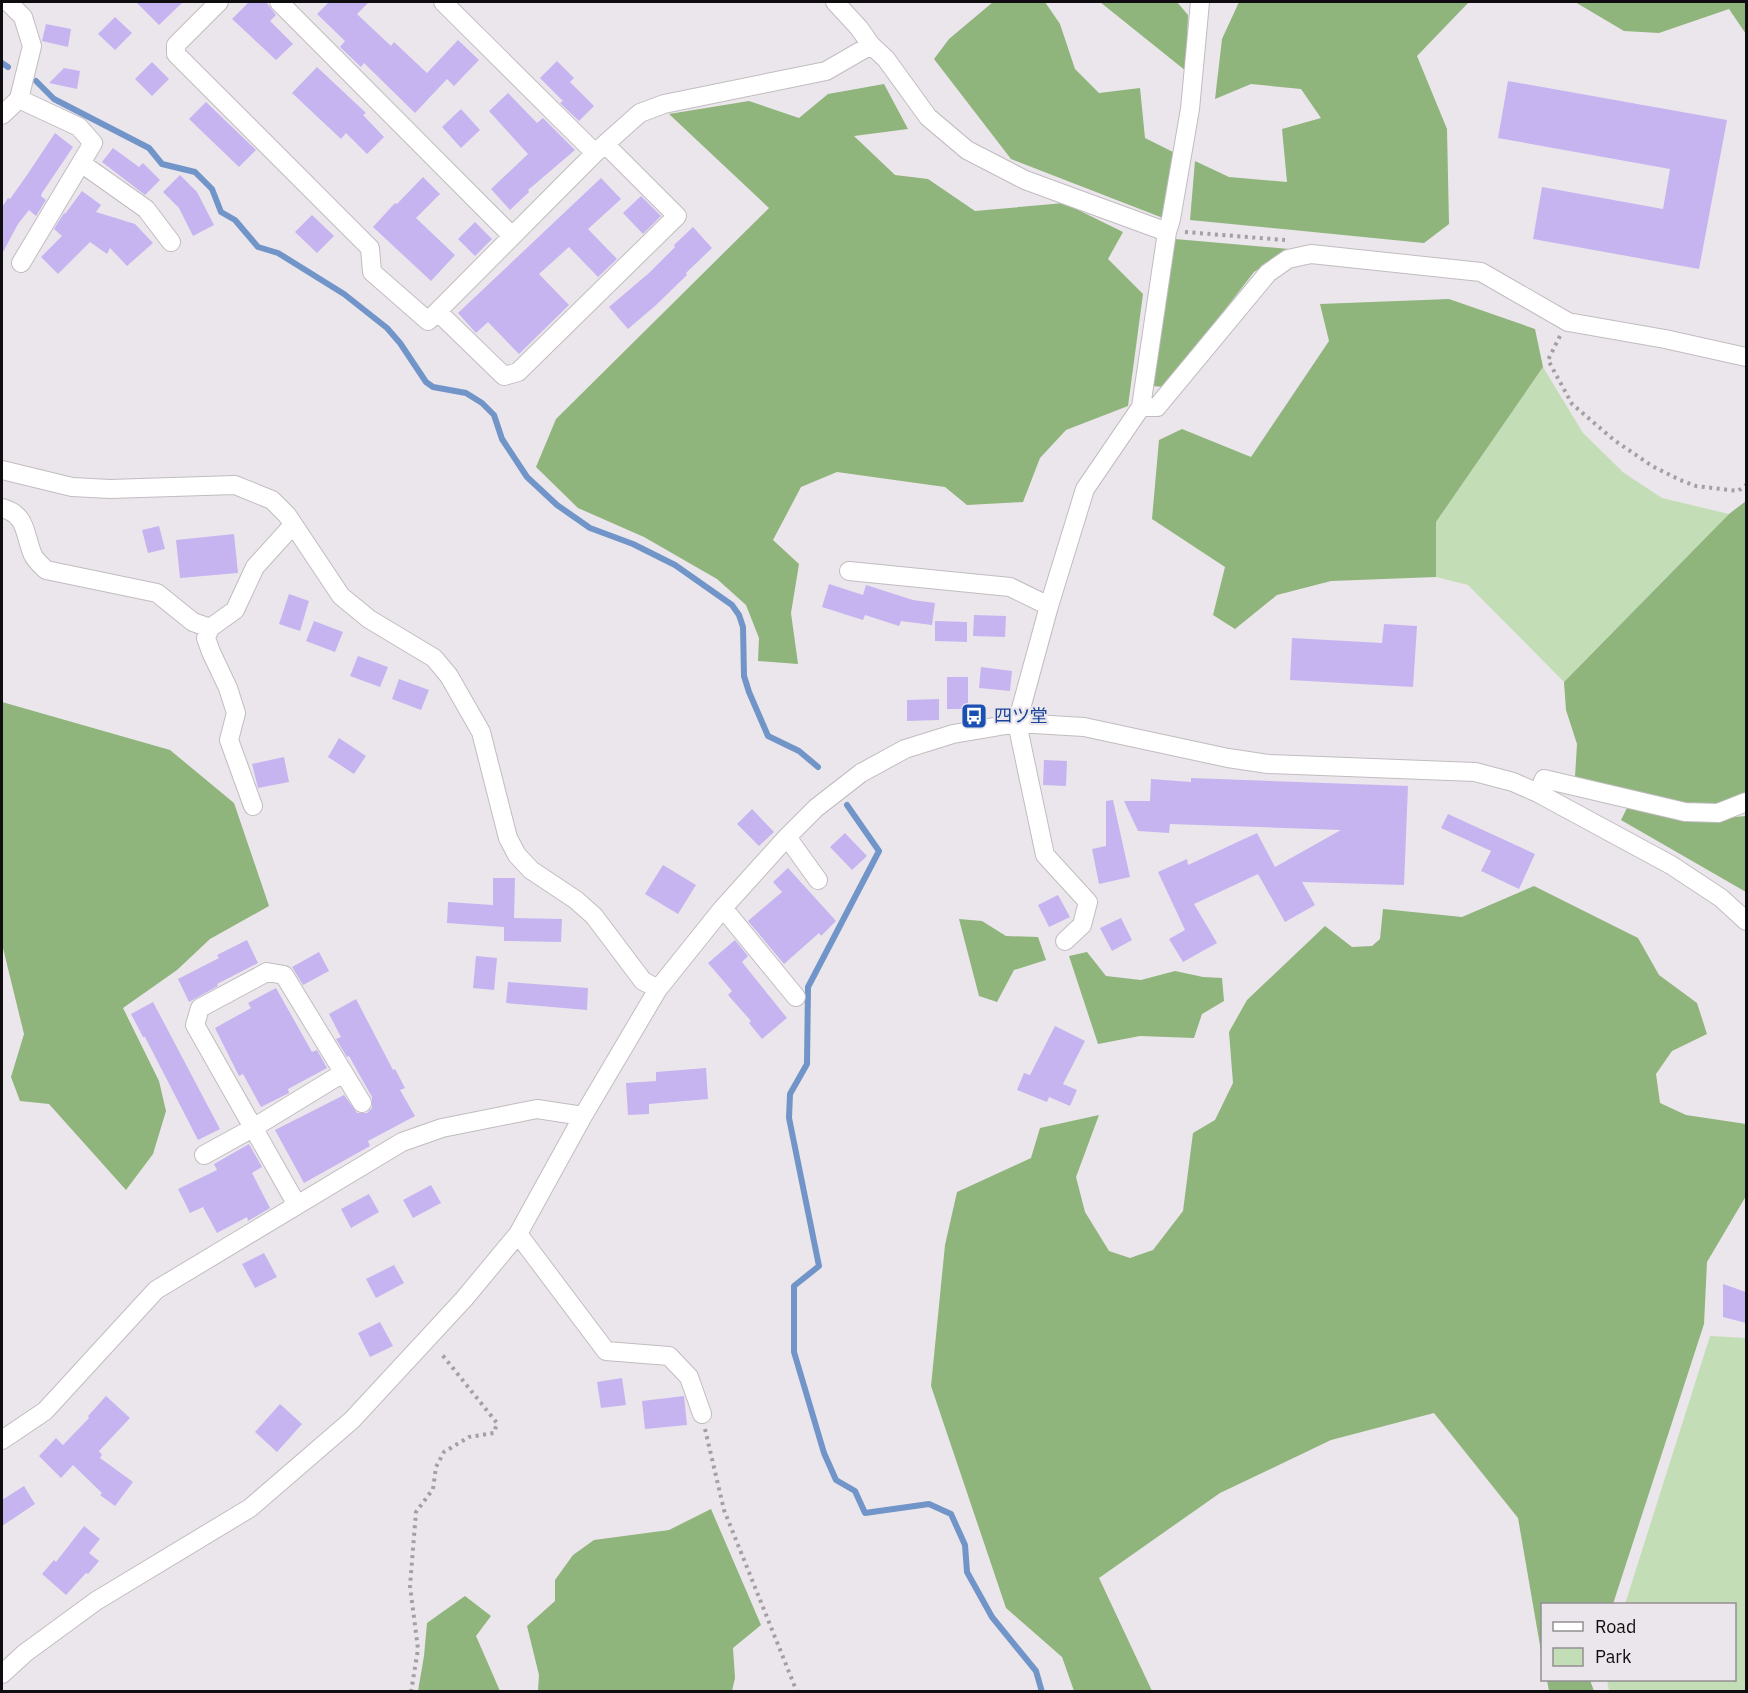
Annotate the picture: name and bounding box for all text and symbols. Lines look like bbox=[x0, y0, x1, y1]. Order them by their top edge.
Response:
bus stop icon: 四ツ堂 bbox=[959, 701, 989, 731]
place label: 四ツ堂 bbox=[994, 704, 1048, 727]
legend bbox=[1541, 1603, 1736, 1681]
text: Road bbox=[1595, 1615, 1636, 1638]
text: Park bbox=[1595, 1645, 1632, 1668]

